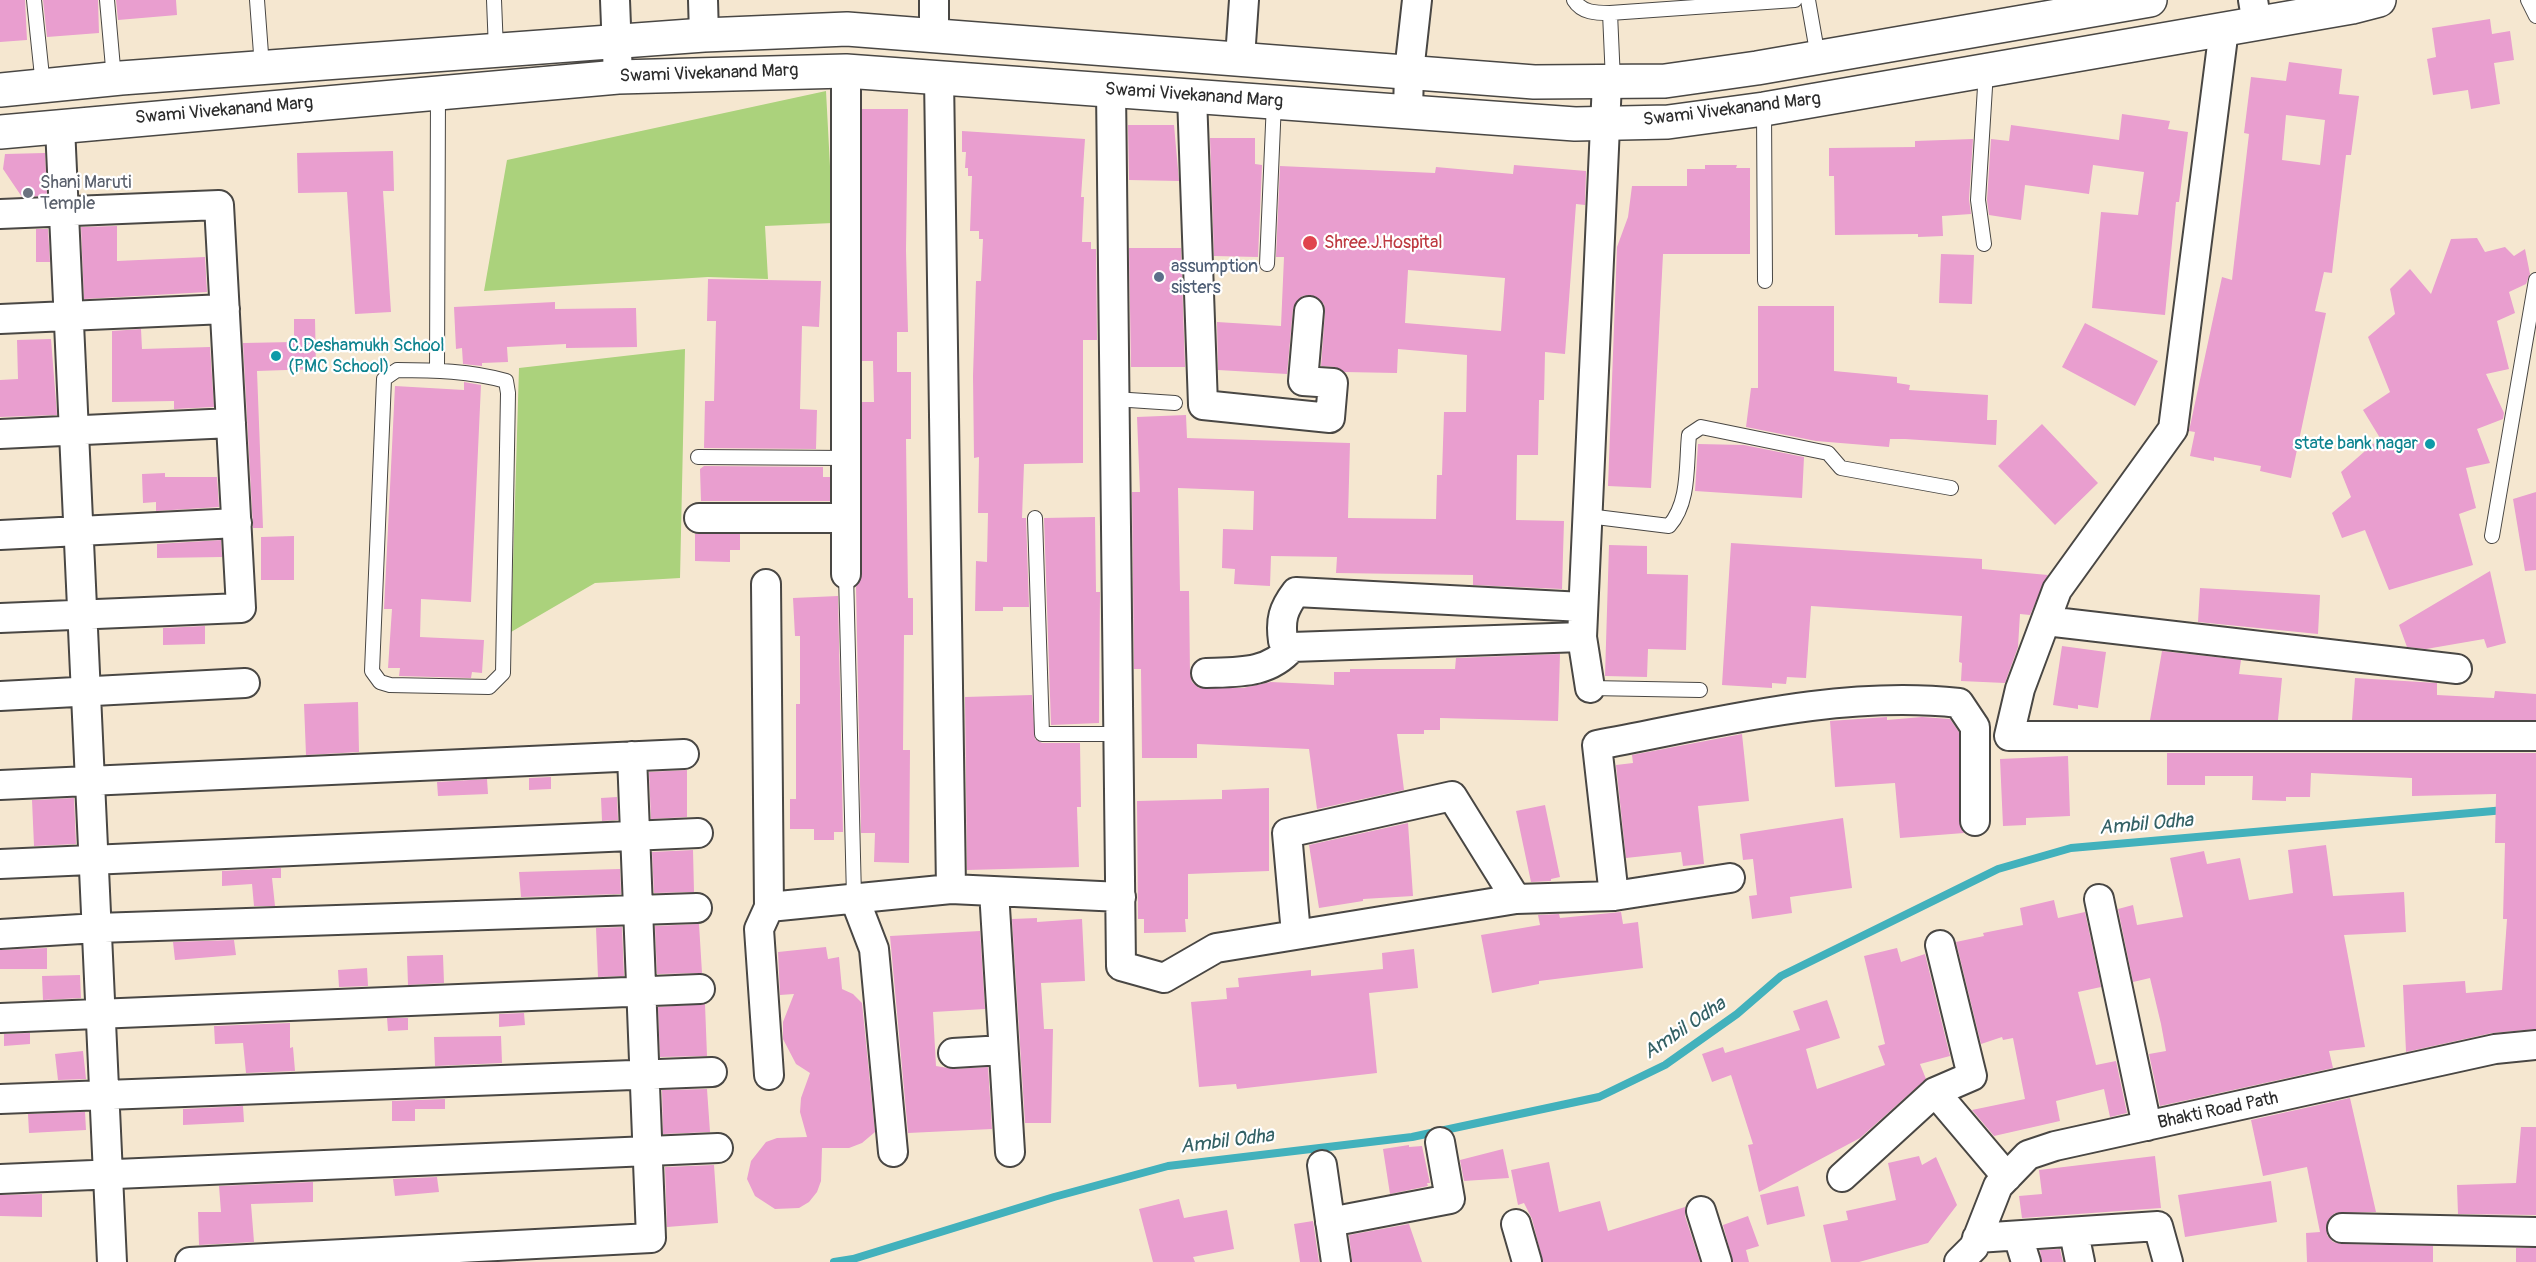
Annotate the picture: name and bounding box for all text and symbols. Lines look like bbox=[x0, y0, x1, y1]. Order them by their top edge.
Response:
street label: Swami Vivekanand Marg bbox=[619, 60, 799, 88]
street label: Swami Vivekanand Marg bbox=[1104, 79, 1284, 113]
street label: Swami Vivekanand Marg bbox=[1642, 88, 1822, 132]
street label: Swami Vivekanand Marg bbox=[134, 92, 314, 130]
place label: Shani Maruti Temple bbox=[40, 172, 131, 214]
marker: Shani Maruti Temple bbox=[21, 186, 35, 200]
place label: Shree.J.Hospital bbox=[1324, 232, 1443, 254]
marker: Shree.J.Hospital bbox=[1301, 234, 1319, 252]
place label: assumption sisters bbox=[1171, 256, 1258, 298]
marker: assumption sisters bbox=[1152, 270, 1166, 284]
place label: C.Deshamukh School (PMC School) bbox=[288, 335, 445, 378]
marker: C.Deshamukh School (PMC School) bbox=[269, 349, 283, 363]
place label: state bank nagar bbox=[2294, 433, 2418, 455]
marker: state bank nagar bbox=[2423, 437, 2437, 451]
water label: Ambil Odha bbox=[2098, 809, 2194, 841]
water label: Ambil Odha bbox=[1639, 993, 1731, 1065]
street label: Bhakti Road Path bbox=[2156, 1088, 2280, 1134]
water label: Ambil Odha bbox=[1179, 1124, 1275, 1160]

